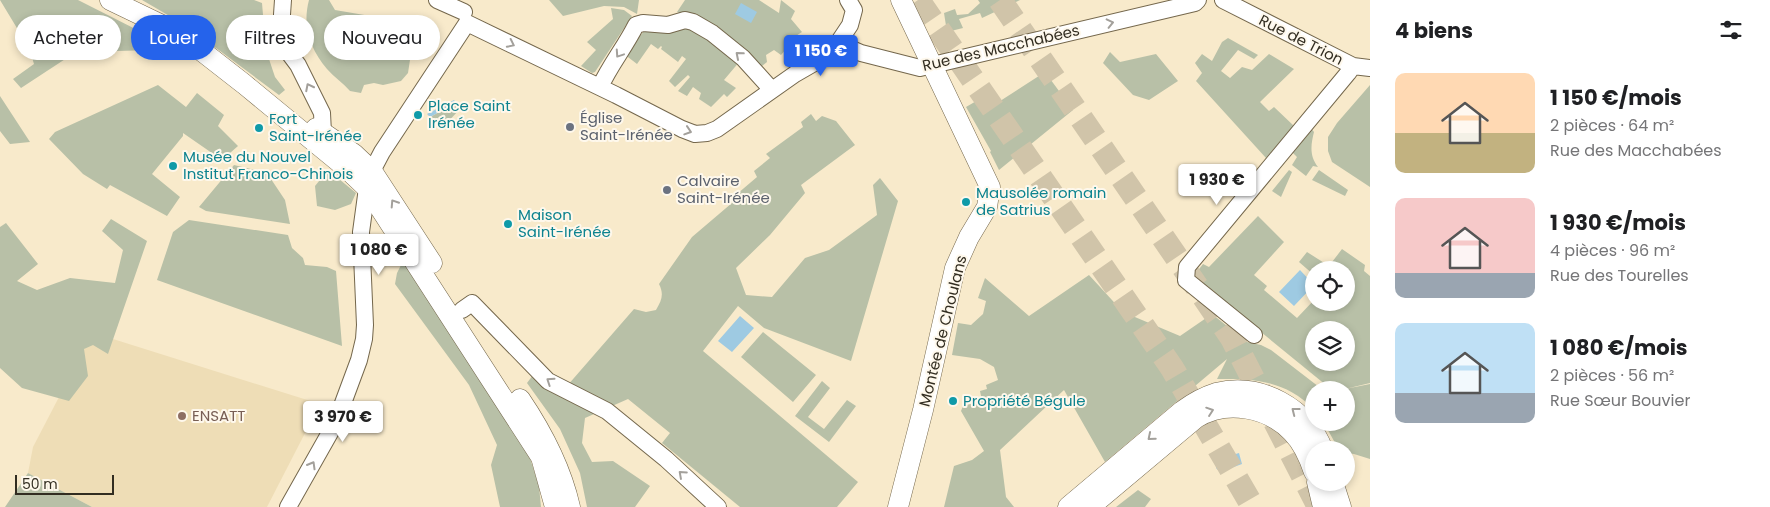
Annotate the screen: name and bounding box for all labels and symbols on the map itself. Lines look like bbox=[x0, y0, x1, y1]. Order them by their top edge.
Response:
street label: Rue de Trion bbox=[1255, 9, 1347, 70]
one-way arrow bbox=[1105, 18, 1114, 29]
street label: Rue des Macchabées bbox=[920, 19, 1082, 76]
pin: 1 150 € bbox=[775, 34, 867, 77]
one-way arrow bbox=[506, 38, 515, 48]
one-way arrow bbox=[616, 48, 625, 58]
one-way arrow bbox=[735, 52, 744, 61]
one-way arrow bbox=[305, 83, 315, 92]
place label: Place Saint Irénée bbox=[428, 95, 511, 133]
place label: Église Saint-Irénée bbox=[580, 107, 673, 145]
place label: Fort Saint-Irénée bbox=[269, 108, 362, 146]
marker: Place Saint Irénée bbox=[412, 109, 424, 121]
marker: Église Saint-Irénée bbox=[564, 121, 576, 133]
marker: Fort Saint-Irénée bbox=[253, 122, 265, 134]
one-way arrow bbox=[683, 125, 692, 135]
place label: Musée du Nouvel Institut Franco-Chinois bbox=[183, 146, 353, 184]
marker: Musée du Nouvel Institut Franco-Chinois bbox=[167, 160, 179, 172]
pin: 1 930 € bbox=[1171, 164, 1263, 206]
place label: Calvaire Saint-Irénée bbox=[677, 170, 770, 208]
place label: Mausolée romain de Satrius bbox=[976, 182, 1106, 220]
marker: Calvaire Saint-Irénée bbox=[661, 184, 673, 196]
marker: Mausolée romain de Satrius bbox=[960, 196, 972, 208]
one-way arrow bbox=[390, 199, 400, 208]
place label: Maison Saint-Irénée bbox=[518, 204, 611, 242]
marker: Maison Saint-Irénée bbox=[502, 218, 514, 230]
pin: 1 080 € bbox=[333, 234, 425, 276]
street label: Montée de Choulans bbox=[914, 253, 972, 409]
one-way arrow bbox=[547, 378, 556, 387]
place label: Propriété Bégule bbox=[963, 390, 1086, 411]
marker: Propriété Bégule bbox=[947, 395, 959, 407]
pin: 3 970 € bbox=[297, 400, 389, 443]
place label: ENSATT bbox=[192, 405, 245, 426]
one-way arrow bbox=[1205, 407, 1214, 417]
one-way arrow bbox=[1291, 408, 1301, 417]
marker: ENSATT bbox=[176, 410, 188, 422]
one-way arrow bbox=[1148, 431, 1157, 440]
one-way arrow bbox=[306, 461, 316, 470]
one-way arrow bbox=[679, 471, 688, 480]
scale bar bbox=[15, 472, 114, 495]

